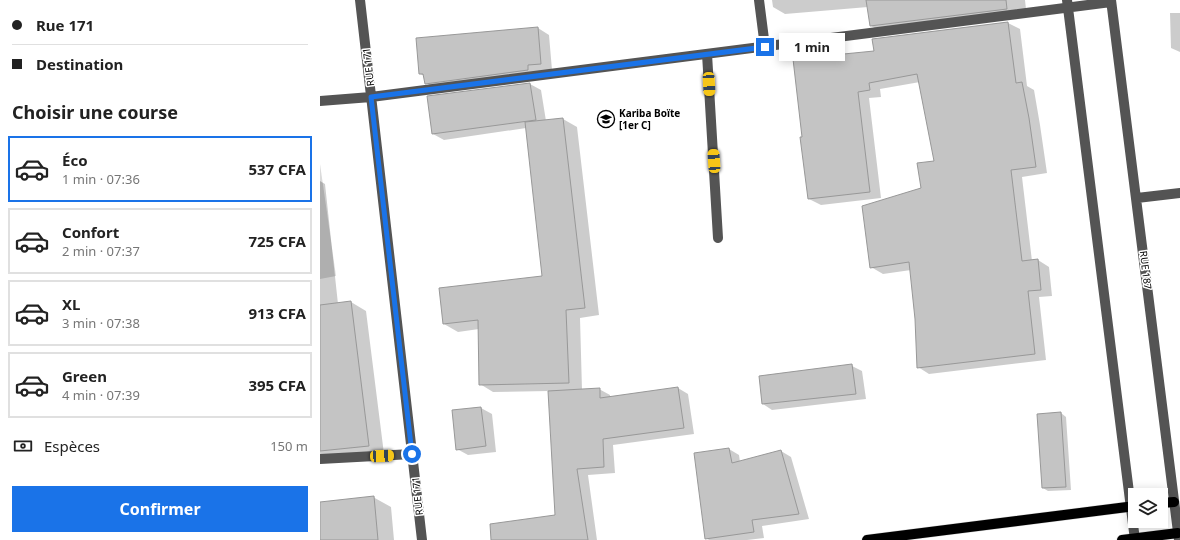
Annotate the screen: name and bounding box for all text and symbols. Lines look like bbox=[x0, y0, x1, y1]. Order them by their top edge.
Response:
text: Rue 171 bbox=[36, 15, 94, 35]
callout: 1 min bbox=[779, 33, 845, 61]
route end bbox=[756, 38, 774, 56]
text: 1 min bbox=[794, 38, 830, 56]
street label: RUE 171 bbox=[359, 47, 377, 87]
text: Destination bbox=[36, 54, 123, 74]
car bbox=[702, 72, 716, 96]
text: Choisir une course bbox=[12, 100, 178, 124]
place label: Kariba Boïte [1er C] bbox=[619, 106, 680, 132]
school or university icon: Kariba Boïte [1er C] bbox=[596, 109, 616, 129]
car bbox=[707, 149, 721, 173]
text: Éco bbox=[62, 150, 88, 170]
icon: car bbox=[14, 151, 50, 187]
text: 537 CFA bbox=[248, 159, 306, 179]
text: 1 min · 07:36 bbox=[62, 170, 140, 188]
text: Confort bbox=[62, 222, 119, 242]
icon: car bbox=[14, 223, 50, 259]
text: 725 CFA bbox=[248, 231, 306, 251]
text: 2 min · 07:37 bbox=[62, 242, 140, 260]
street label: RUE 187 bbox=[1137, 250, 1155, 290]
text: XL bbox=[62, 294, 80, 314]
icon: car bbox=[14, 295, 50, 331]
text: 913 CFA bbox=[248, 303, 306, 323]
text: 3 min · 07:38 bbox=[62, 314, 140, 332]
text: Green bbox=[62, 366, 107, 386]
icon: car bbox=[14, 367, 50, 403]
text: 395 CFA bbox=[248, 375, 306, 395]
text: 4 min · 07:39 bbox=[62, 386, 140, 404]
icon: cash bbox=[12, 435, 34, 457]
text: Espèces bbox=[44, 436, 100, 456]
text: 150 m bbox=[270, 437, 308, 455]
route start bbox=[403, 445, 421, 463]
car bbox=[370, 449, 394, 463]
street label: RUE 171 bbox=[408, 476, 426, 516]
button: Confirmer bbox=[12, 486, 308, 532]
map controls bbox=[1128, 488, 1168, 528]
button: layers bbox=[1128, 488, 1168, 528]

